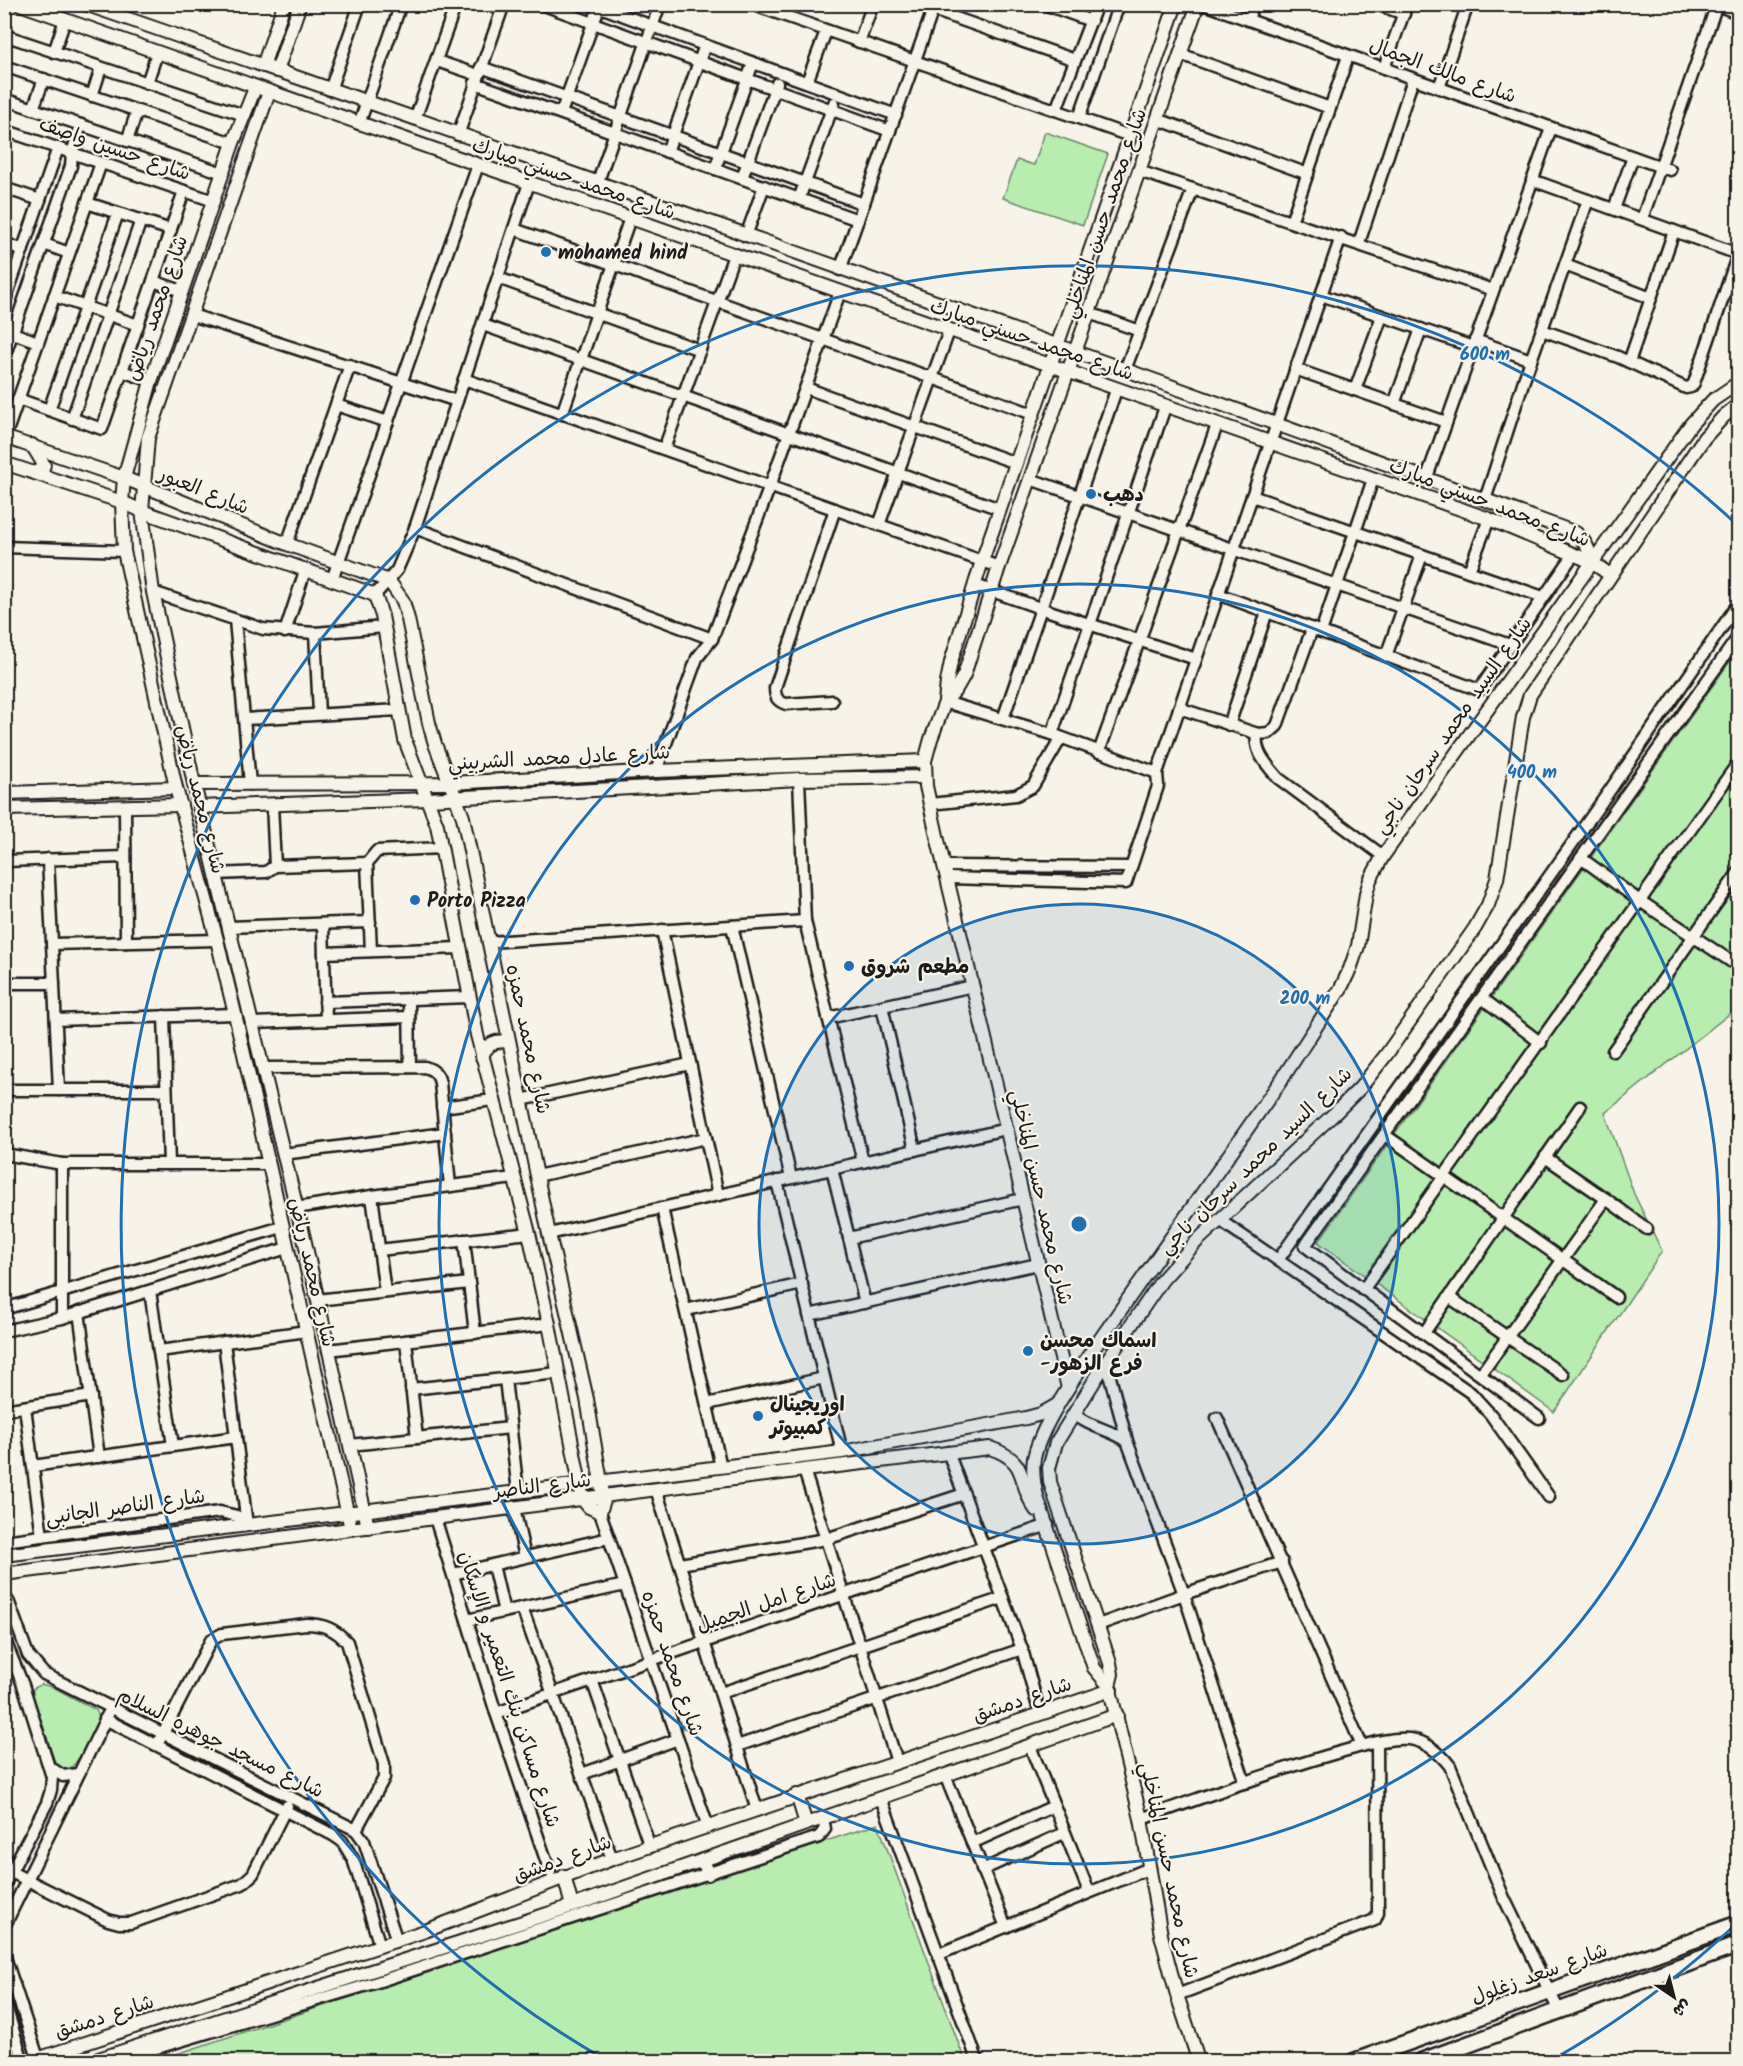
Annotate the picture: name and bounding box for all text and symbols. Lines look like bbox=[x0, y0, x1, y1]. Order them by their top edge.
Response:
street label: شارع مالك الجمال bbox=[1364, 30, 1520, 113]
street label: شارع محمد حسن المناخلي bbox=[1055, 104, 1157, 323]
street label: شارع حسين واصف bbox=[34, 109, 194, 191]
street label: شارع محمد حسني مبارك bbox=[467, 130, 679, 230]
street label: شارع محمد رياض bbox=[118, 231, 198, 386]
place label: mohamed hind bbox=[558, 238, 689, 270]
marker: mohamed hind bbox=[539, 245, 553, 259]
street label: شارع محمد حسني مبارك bbox=[925, 291, 1137, 391]
text: 600 m bbox=[1460, 341, 1510, 370]
street label: شارع محمد حسني مبارك bbox=[1384, 451, 1595, 557]
street label: شارع العبور bbox=[151, 458, 253, 525]
place label: دهب bbox=[1103, 480, 1144, 512]
marker: دهب bbox=[1084, 487, 1098, 501]
street label: شارع السيد محمد سرحان ناجي bbox=[1366, 611, 1541, 842]
street label: شارع محمد رياض bbox=[165, 722, 233, 877]
street label: شارع عادل محمد الشربيني bbox=[447, 737, 671, 781]
text: 400 m bbox=[1507, 759, 1557, 788]
place label: Porto Pizza bbox=[427, 886, 526, 918]
marker: Porto Pizza bbox=[408, 893, 422, 907]
place label: مطعم شروق bbox=[861, 952, 969, 984]
marker: مطعم شروق bbox=[842, 959, 856, 973]
street label: شارع محمد حمزه bbox=[496, 962, 559, 1117]
text: 200 m bbox=[1280, 985, 1331, 1014]
street label: شارع السيد محمد سرحان ناجي bbox=[1152, 1060, 1361, 1263]
street label: شارع محمد حسن المناخلي bbox=[1000, 1087, 1080, 1308]
street label: شارع محمد رياض bbox=[278, 1195, 344, 1350]
centre of rings bbox=[1069, 1214, 1089, 1234]
place label: اسماك محسن -فرع الزهور bbox=[1040, 1326, 1156, 1381]
marker: اسماك محسن -فرع الزهور bbox=[1021, 1344, 1035, 1358]
place label: اوريجينال كمبيوتر bbox=[768, 1390, 845, 1445]
marker: اوريجينال كمبيوتر bbox=[751, 1409, 765, 1423]
street label: شارع الناصر bbox=[490, 1465, 593, 1509]
street label: شارع الناصر الجانبى bbox=[43, 1481, 207, 1535]
street label: شارع مساكن بنك التعمير و الإسكان bbox=[448, 1547, 568, 1832]
street label: شارع امل الجميل bbox=[692, 1565, 841, 1643]
street label: شارع محمد حمزه bbox=[631, 1586, 711, 1741]
street label: شارع دمشق bbox=[969, 1669, 1077, 1733]
street label: شارع مسجد جوهره السلام bbox=[111, 1680, 329, 1808]
street label: شارع محمد حسن المناخلي bbox=[1129, 1759, 1207, 1981]
street label: شارع دمشق bbox=[509, 1827, 617, 1893]
street label: شارع سعد زغلول bbox=[1467, 1935, 1613, 2014]
north arrow bbox=[1644, 1967, 1704, 2027]
street label: شارع دمشق bbox=[51, 1987, 159, 2049]
text: ش bbox=[1667, 1993, 1696, 2023]

